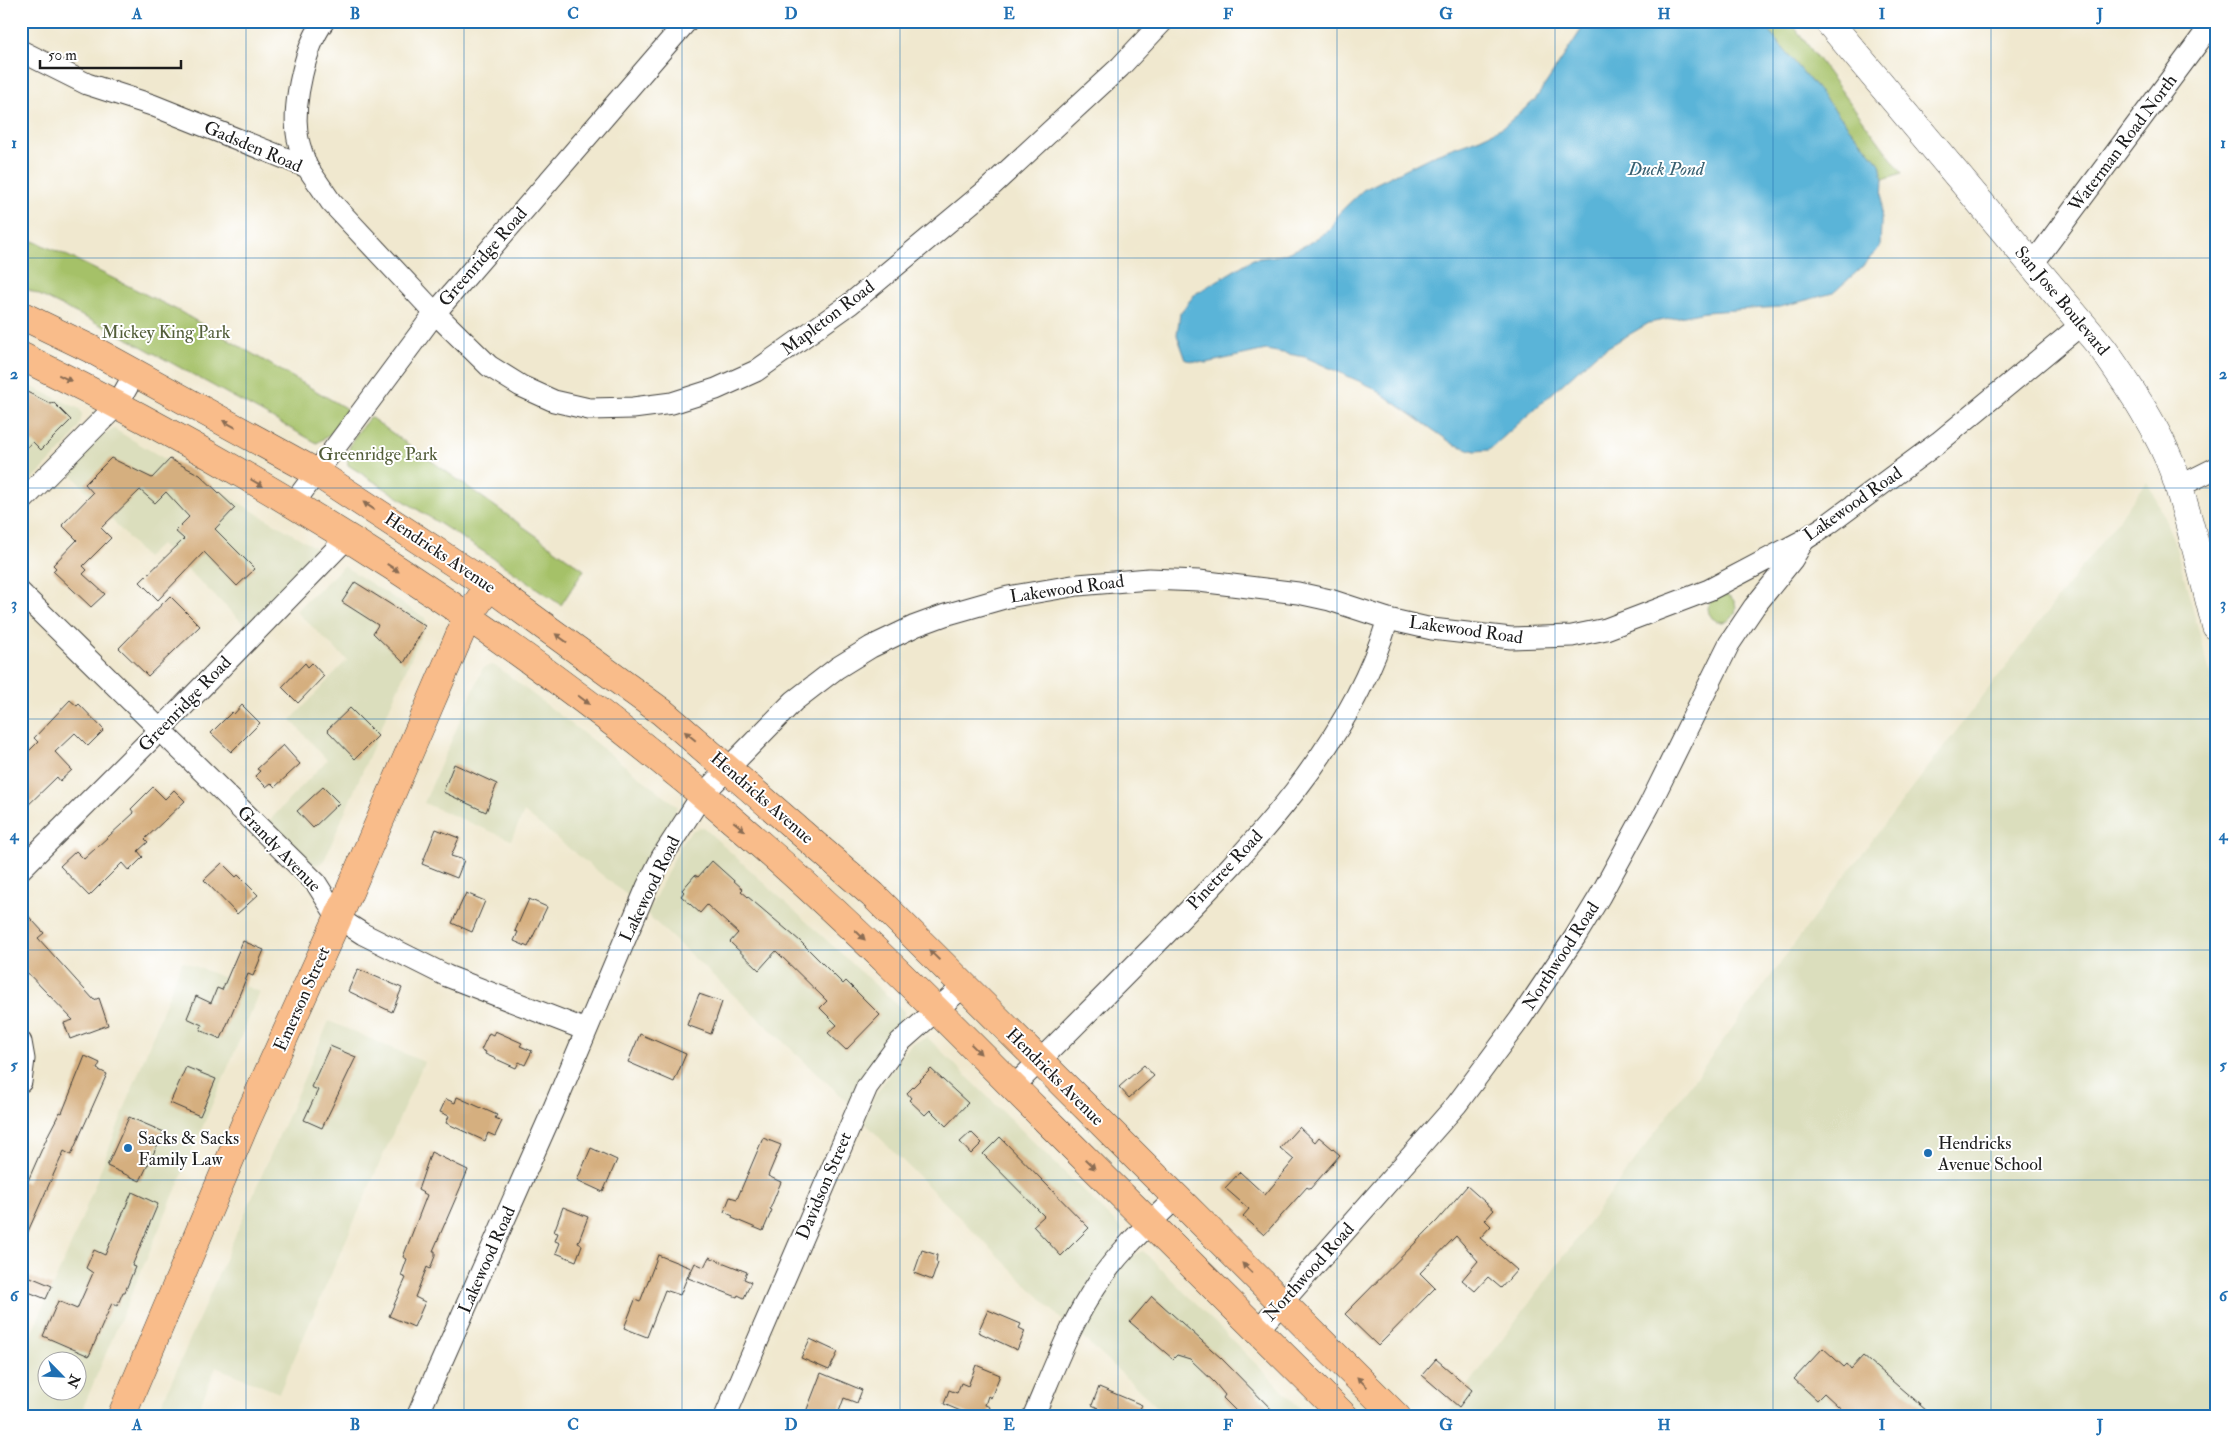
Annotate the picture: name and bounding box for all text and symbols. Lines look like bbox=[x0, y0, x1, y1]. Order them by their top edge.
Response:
text: A bbox=[131, 4, 143, 24]
text: B bbox=[350, 4, 360, 24]
text: C bbox=[567, 4, 579, 24]
text: D bbox=[784, 4, 798, 24]
text: E bbox=[1003, 4, 1015, 24]
text: F bbox=[1223, 4, 1233, 24]
text: G bbox=[1439, 4, 1453, 24]
text: H bbox=[1657, 4, 1671, 24]
text: I bbox=[1879, 4, 1886, 24]
text: J bbox=[2096, 4, 2104, 25]
scale bar bbox=[40, 38, 181, 70]
text: 50 m bbox=[48, 46, 77, 65]
street label: Waterman Road North bbox=[2063, 69, 2183, 217]
street label: Gadsden Road bbox=[200, 116, 306, 178]
text: 1 bbox=[11, 133, 17, 153]
text: 1 bbox=[2220, 133, 2226, 153]
water label: Duck Pond bbox=[1627, 157, 1705, 181]
street label: Greenridge Road bbox=[434, 202, 533, 311]
street label: San Jose Boulevard bbox=[2009, 242, 2115, 361]
street label: Mapleton Road bbox=[777, 275, 879, 361]
park label: Mickey King Park bbox=[101, 321, 231, 344]
text: 2 bbox=[10, 364, 18, 384]
text: 2 bbox=[2219, 364, 2227, 384]
one-way arrow bbox=[58, 374, 72, 382]
one-way arrow bbox=[222, 420, 235, 429]
park label: Greenridge Park bbox=[318, 443, 438, 466]
street label: Lakewood Road bbox=[1799, 462, 1907, 546]
one-way arrow bbox=[251, 478, 264, 487]
one-way arrow bbox=[362, 501, 376, 511]
street label: Hendricks Avenue bbox=[380, 507, 500, 599]
one-way arrow bbox=[386, 563, 399, 573]
street label: Lakewood Road bbox=[1009, 570, 1126, 608]
text: 3 bbox=[11, 594, 17, 614]
text: 3 bbox=[2220, 594, 2226, 614]
street label: Lakewood Road bbox=[1408, 611, 1525, 649]
one-way arrow bbox=[554, 633, 567, 643]
street label: Greenridge Road bbox=[134, 651, 236, 757]
one-way arrow bbox=[577, 695, 590, 706]
one-way arrow bbox=[684, 730, 697, 741]
street label: Hendricks Avenue bbox=[706, 747, 819, 849]
street label: Grandy Avenue bbox=[232, 801, 326, 897]
one-way arrow bbox=[733, 820, 745, 832]
text: 4 bbox=[9, 825, 20, 845]
street label: Pinetree Road bbox=[1182, 825, 1268, 915]
text: 4 bbox=[2218, 825, 2229, 845]
street label: Lakewood Road bbox=[614, 832, 686, 946]
street label: Northwood Road bbox=[1517, 897, 1605, 1015]
one-way arrow bbox=[854, 929, 866, 941]
street label: Emerson Street bbox=[269, 943, 335, 1055]
one-way arrow bbox=[929, 949, 941, 961]
street label: Hendricks Avenue bbox=[1001, 1023, 1109, 1131]
one-way arrow bbox=[970, 1043, 982, 1055]
text: 5 bbox=[10, 1055, 18, 1075]
text: 5 bbox=[2219, 1055, 2227, 1075]
place label: Sacks & Sacks Family Law bbox=[138, 1127, 239, 1171]
street label: Davidson Street bbox=[791, 1129, 857, 1243]
place label: Hendricks Avenue School bbox=[1937, 1132, 2043, 1176]
marker: Sacks & Sacks Family Law bbox=[122, 1142, 134, 1154]
marker: Hendricks Avenue School bbox=[1922, 1147, 1934, 1159]
one-way arrow bbox=[1084, 1158, 1096, 1170]
street label: Lakewood Road bbox=[453, 1203, 521, 1317]
street label: Northwood Road bbox=[1259, 1218, 1359, 1326]
one-way arrow bbox=[1241, 1262, 1253, 1274]
text: 6 bbox=[10, 1286, 20, 1306]
text: 6 bbox=[2219, 1286, 2229, 1306]
north arrow bbox=[38, 1350, 88, 1400]
text: N bbox=[63, 1371, 84, 1391]
one-way arrow bbox=[1357, 1377, 1369, 1389]
text: A bbox=[131, 1415, 143, 1435]
text: B bbox=[350, 1415, 360, 1435]
text: C bbox=[567, 1415, 579, 1435]
text: D bbox=[784, 1415, 798, 1435]
text: E bbox=[1003, 1415, 1015, 1435]
text: F bbox=[1223, 1415, 1233, 1435]
text: G bbox=[1439, 1415, 1453, 1435]
text: H bbox=[1657, 1415, 1671, 1435]
text: I bbox=[1879, 1415, 1886, 1435]
text: J bbox=[2096, 1415, 2104, 1436]

